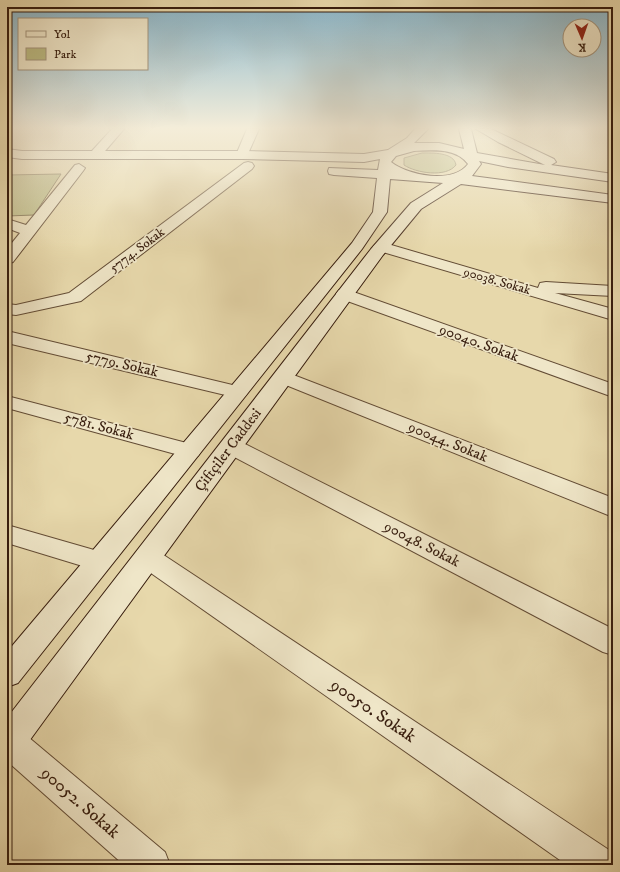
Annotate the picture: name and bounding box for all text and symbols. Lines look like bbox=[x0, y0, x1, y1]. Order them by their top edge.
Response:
legend bbox=[18, 18, 148, 70]
north arrow bbox=[562, 18, 602, 58]
text: Yol bbox=[54, 27, 71, 42]
text: K bbox=[578, 40, 586, 54]
text: Park bbox=[54, 47, 76, 62]
street label: 5774. Sokak bbox=[106, 224, 168, 276]
street label: 90038. Sokak bbox=[461, 263, 533, 298]
street label: 90040. Sokak bbox=[436, 319, 522, 366]
street label: 5779. Sokak bbox=[84, 346, 161, 382]
street label: Çiftçiler Caddesi bbox=[190, 404, 266, 495]
street label: 5781. Sokak bbox=[62, 408, 137, 445]
street label: 90044. Sokak bbox=[404, 417, 491, 467]
street label: 90048. Sokak bbox=[380, 516, 464, 572]
street label: 90050. Sokak bbox=[325, 674, 420, 748]
street label: 90052. Sokak bbox=[35, 762, 124, 844]

